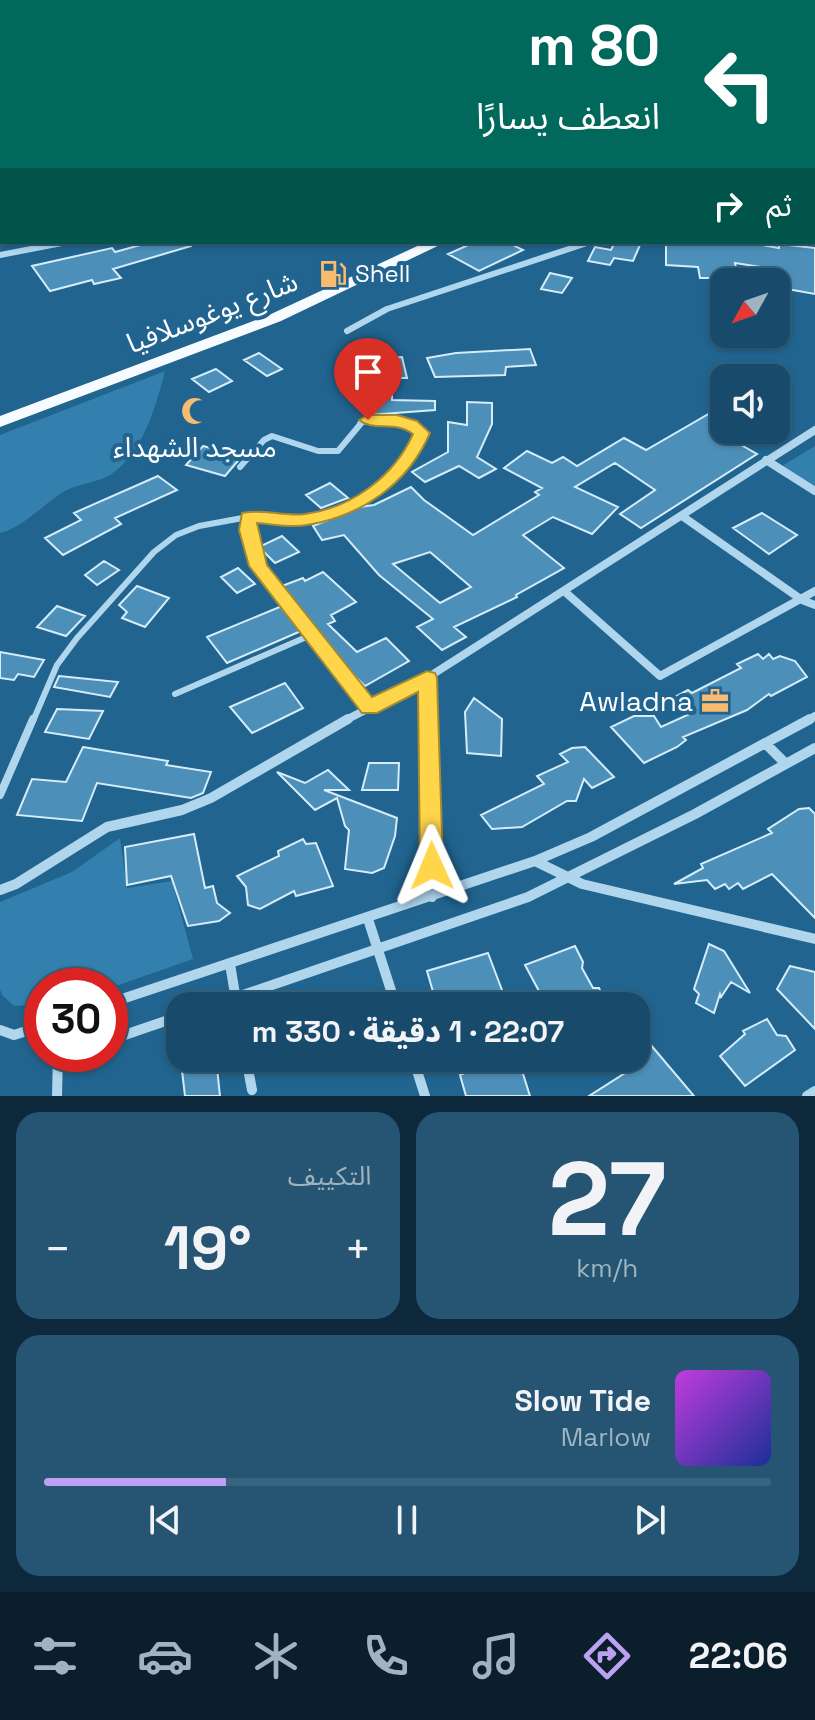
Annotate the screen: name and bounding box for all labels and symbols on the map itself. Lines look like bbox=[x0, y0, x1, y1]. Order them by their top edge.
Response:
place label: Shell bbox=[355, 258, 410, 289]
fuel station icon: Shell bbox=[318, 259, 348, 289]
street label: شارع يوغوسلافيا bbox=[121, 263, 304, 364]
north arrow bbox=[710, 268, 790, 348]
pin bbox=[334, 338, 402, 420]
mosque icon: مسجد الشهداء bbox=[180, 396, 210, 426]
place label: مسجد الشهداء bbox=[113, 429, 277, 465]
place label: Awladna bbox=[579, 683, 693, 719]
office icon: Awladna bbox=[700, 686, 730, 716]
position arrow bbox=[390, 824, 474, 908]
speed limit sign: 30 bbox=[24, 968, 128, 1072]

